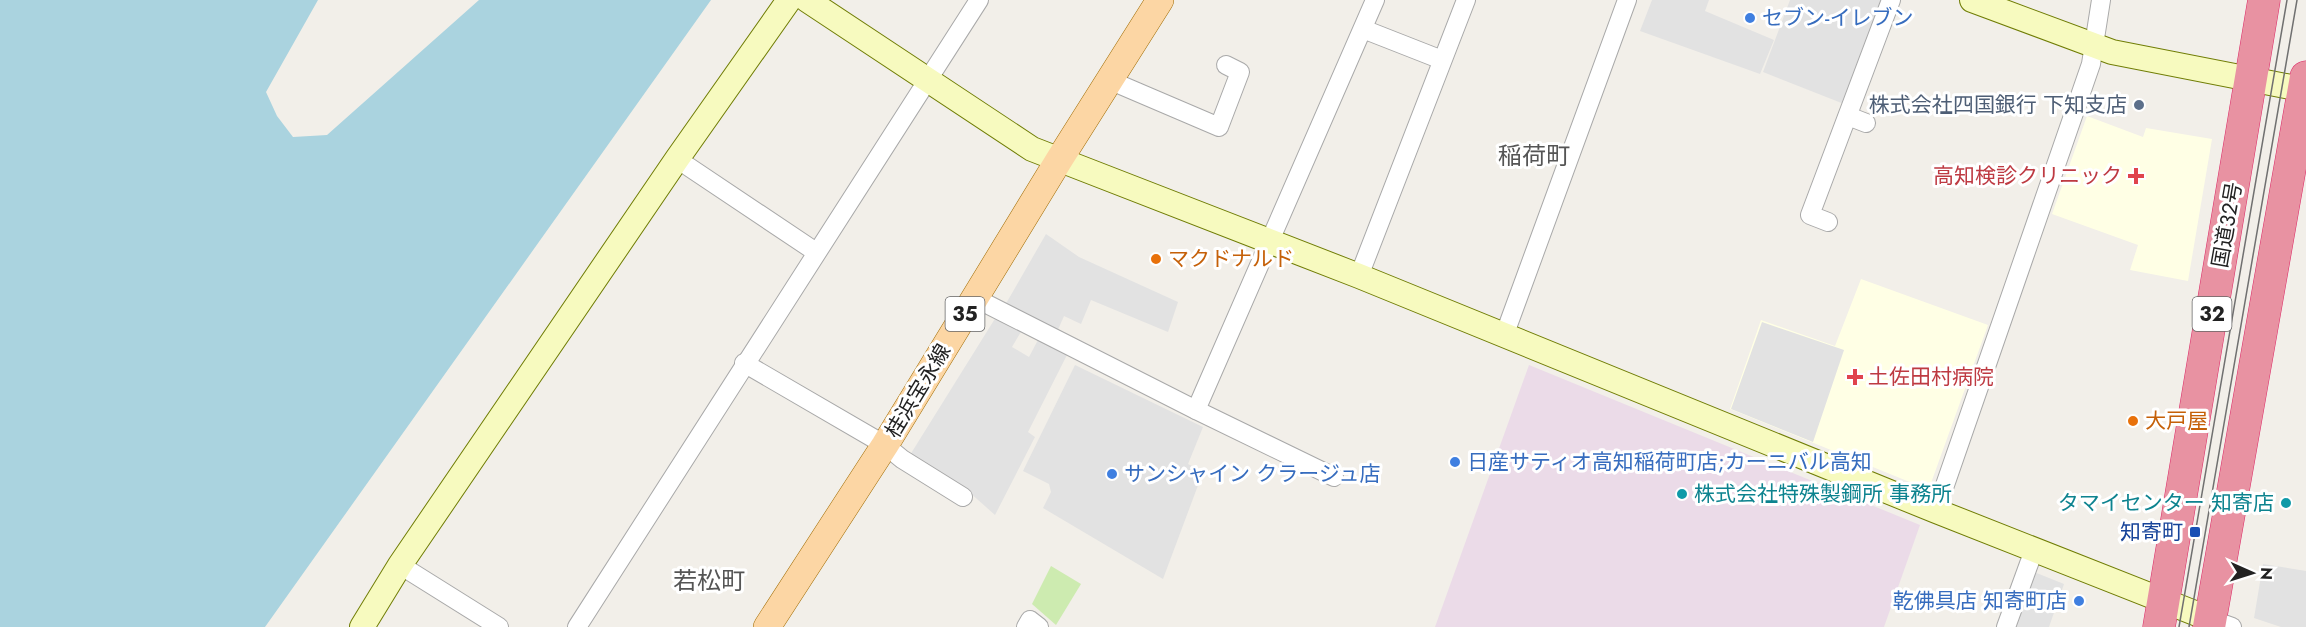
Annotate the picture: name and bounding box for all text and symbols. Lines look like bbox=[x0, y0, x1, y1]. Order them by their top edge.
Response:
place label: セブン-イレブン bbox=[1762, 3, 1913, 33]
marker: セブン-イレブン bbox=[1743, 11, 1757, 25]
place label: 株式会社四国銀行 下知支店 bbox=[1869, 90, 2127, 120]
marker: 株式会社四国銀行 下知支店 bbox=[2132, 98, 2146, 112]
district label: 稲荷町 bbox=[1498, 138, 1570, 173]
place label: 高知検診クリニック bbox=[1933, 161, 2122, 191]
marker: 高知検診クリニック bbox=[2127, 167, 2145, 185]
street label: 国道32号 bbox=[2205, 180, 2249, 270]
place label: マクドナルド bbox=[1168, 244, 1294, 274]
marker: マクドナルド bbox=[1149, 252, 1163, 266]
road number: 35 bbox=[946, 297, 984, 331]
road number: 32 bbox=[2192, 297, 2232, 331]
street label: 桂浜宝永線 bbox=[878, 338, 958, 444]
place label: 土佐田村病院 bbox=[1868, 362, 1994, 392]
marker: 土佐田村病院 bbox=[1846, 368, 1864, 386]
place label: 大戸屋 bbox=[2145, 406, 2208, 436]
marker: 大戸屋 bbox=[2126, 414, 2140, 428]
place label: 日産サティオ高知稲荷町店;カーニバル高知 bbox=[1467, 447, 1872, 477]
marker: 日産サティオ高知稲荷町店;カーニバル高知 bbox=[1448, 455, 1462, 469]
place label: サンシャイン クラージュ店 bbox=[1124, 459, 1380, 489]
marker: サンシャイン クラージュ店 bbox=[1105, 467, 1119, 481]
place label: 株式会社特殊製鋼所 事務所 bbox=[1694, 479, 1952, 509]
marker: 株式会社特殊製鋼所 事務所 bbox=[1675, 487, 1689, 501]
place label: タマイセンター 知寄店 bbox=[2058, 488, 2274, 518]
marker: タマイセンター 知寄店 bbox=[2279, 496, 2293, 510]
place label: 知寄町 bbox=[2120, 517, 2183, 547]
marker: 知寄町 bbox=[2188, 525, 2202, 539]
north arrow bbox=[2222, 543, 2282, 603]
district label: 若松町 bbox=[673, 563, 745, 598]
text: N bbox=[2255, 567, 2278, 581]
place label: 乾佛具店 知寄町店 bbox=[1893, 586, 2067, 616]
marker: 乾佛具店 知寄町店 bbox=[2072, 594, 2086, 608]

